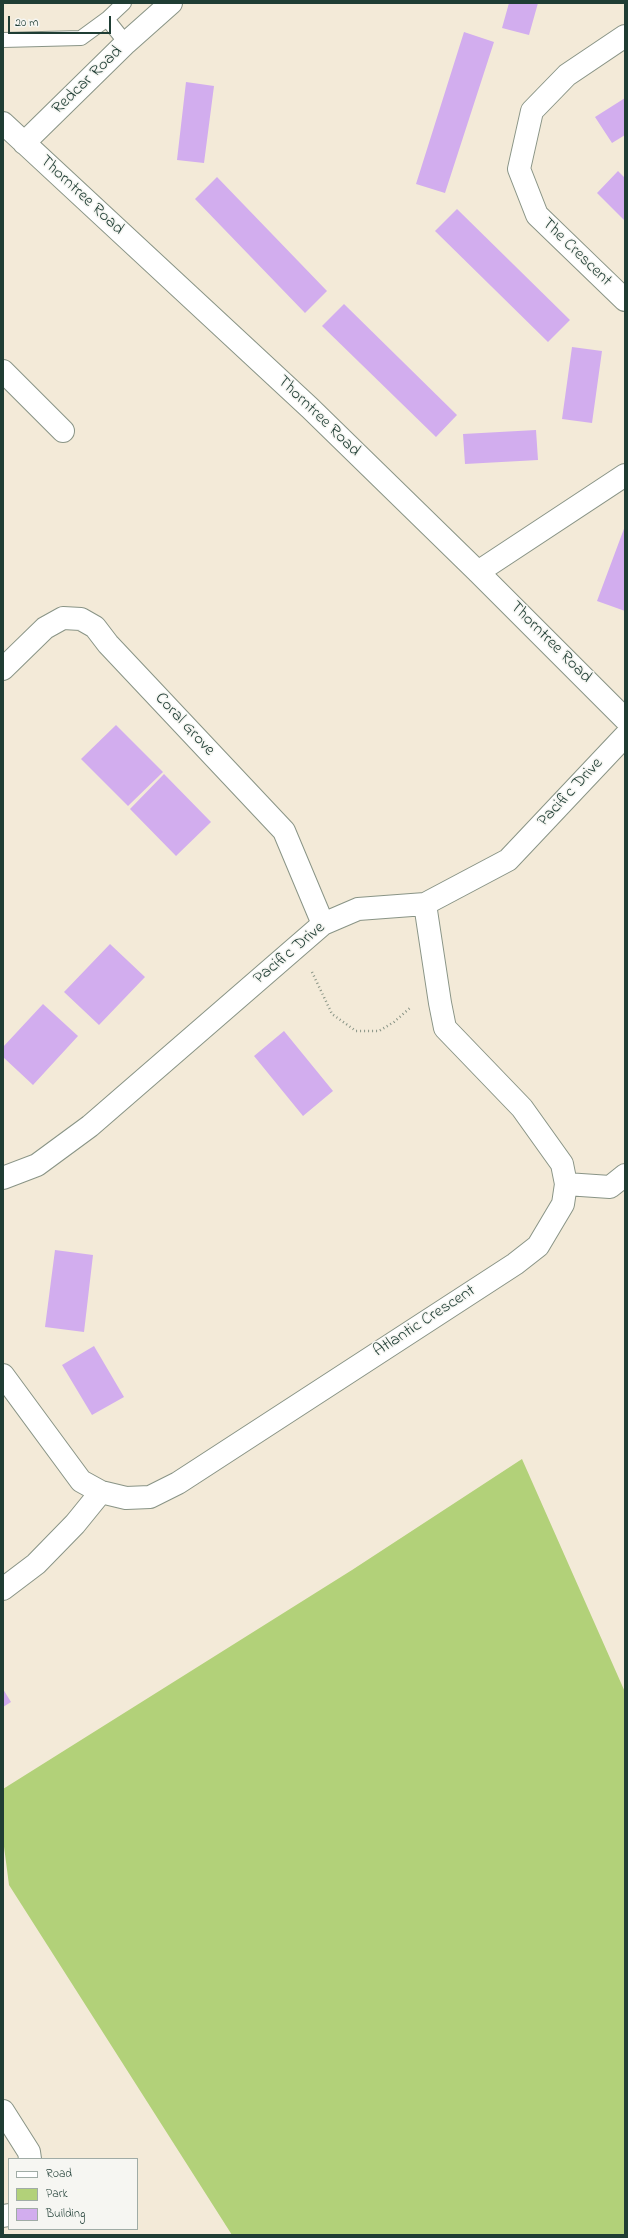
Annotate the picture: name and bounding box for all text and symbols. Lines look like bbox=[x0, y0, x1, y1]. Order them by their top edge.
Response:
scale bar bbox=[10, 8, 113, 34]
text: 20 m bbox=[15, 14, 38, 32]
street label: Redcar Road bbox=[49, 42, 127, 120]
street label: Thorntree Road bbox=[35, 152, 127, 240]
street label: The Crescent bbox=[537, 214, 615, 292]
street label: Thorntree Road bbox=[272, 372, 364, 462]
street label: Thorntree Road bbox=[505, 598, 595, 688]
street label: Coral Grove bbox=[150, 689, 218, 761]
street label: Pacific Drive bbox=[534, 754, 608, 832]
street label: Pacific Drive bbox=[250, 918, 330, 990]
street label: Atlantic Crescent bbox=[370, 1282, 480, 1362]
legend bbox=[8, 2158, 138, 2230]
text: Road bbox=[46, 2165, 72, 2183]
text: Park bbox=[46, 2185, 68, 2203]
text: Building bbox=[46, 2205, 85, 2223]

